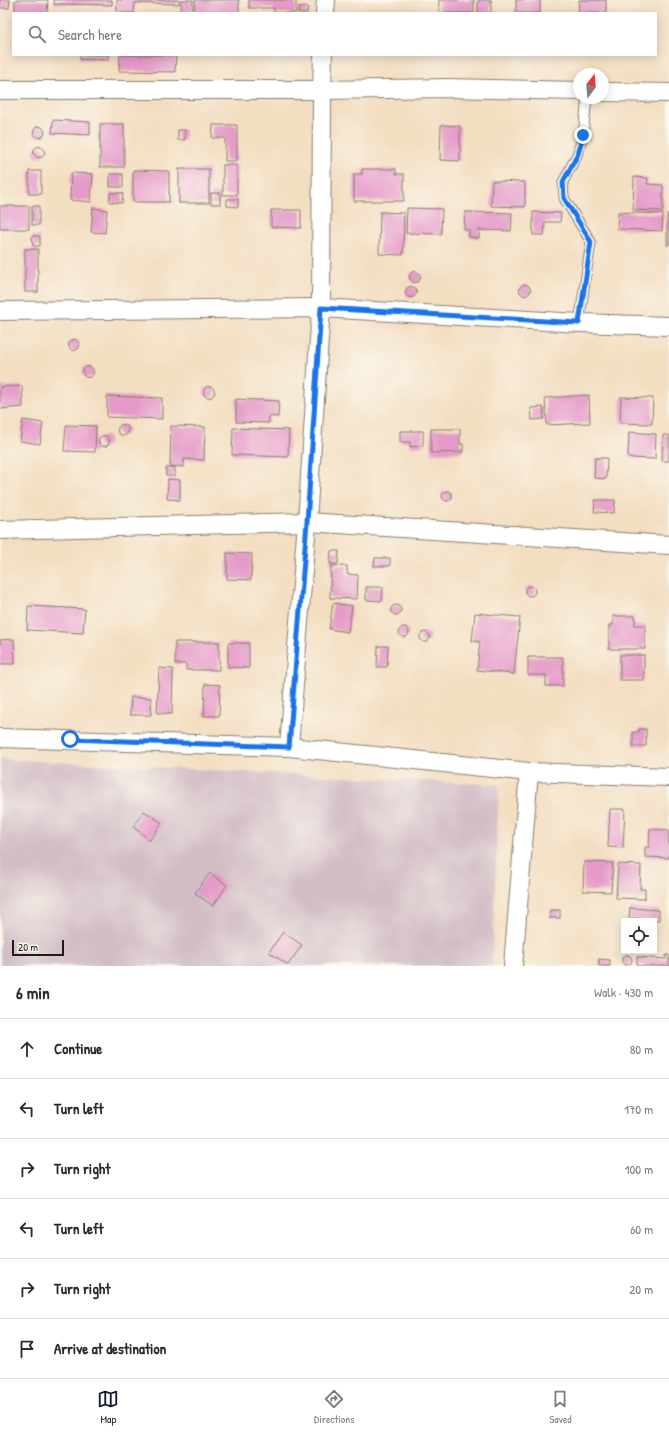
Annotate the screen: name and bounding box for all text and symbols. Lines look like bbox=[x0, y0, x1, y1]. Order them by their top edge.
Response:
search box bbox=[12, 12, 657, 56]
icon: search bbox=[26, 23, 48, 45]
text: Search here bbox=[58, 24, 122, 45]
north arrow bbox=[573, 68, 609, 104]
route end bbox=[574, 126, 592, 144]
route start bbox=[61, 730, 79, 748]
map controls bbox=[621, 918, 657, 954]
button: locate bbox=[621, 918, 657, 954]
scale bar bbox=[12, 938, 64, 957]
text: 20 m bbox=[18, 940, 38, 954]
text: 6 min bbox=[16, 981, 50, 1004]
text: Walk · 430 m bbox=[594, 983, 653, 1001]
icon: ahead bbox=[16, 1038, 38, 1060]
text: Continue bbox=[54, 1038, 102, 1059]
text: 80 m bbox=[630, 1040, 653, 1058]
icon: left bbox=[16, 1098, 38, 1120]
text: Turn left bbox=[54, 1098, 104, 1119]
text: 170 m bbox=[624, 1100, 653, 1118]
icon: right bbox=[16, 1158, 38, 1180]
text: Turn right bbox=[54, 1158, 110, 1179]
text: 100 m bbox=[625, 1160, 653, 1178]
icon: left bbox=[16, 1218, 38, 1240]
text: Turn left bbox=[54, 1218, 104, 1239]
text: 60 m bbox=[630, 1220, 653, 1238]
icon: right bbox=[16, 1278, 38, 1300]
text: Turn right bbox=[54, 1278, 110, 1299]
text: 20 m bbox=[629, 1280, 653, 1298]
icon: arrive bbox=[16, 1338, 38, 1360]
text: Arrive at destination bbox=[54, 1338, 166, 1359]
tab: Map bbox=[97, 1388, 119, 1426]
tab: Directions bbox=[314, 1388, 355, 1426]
tab: Saved bbox=[549, 1388, 572, 1426]

